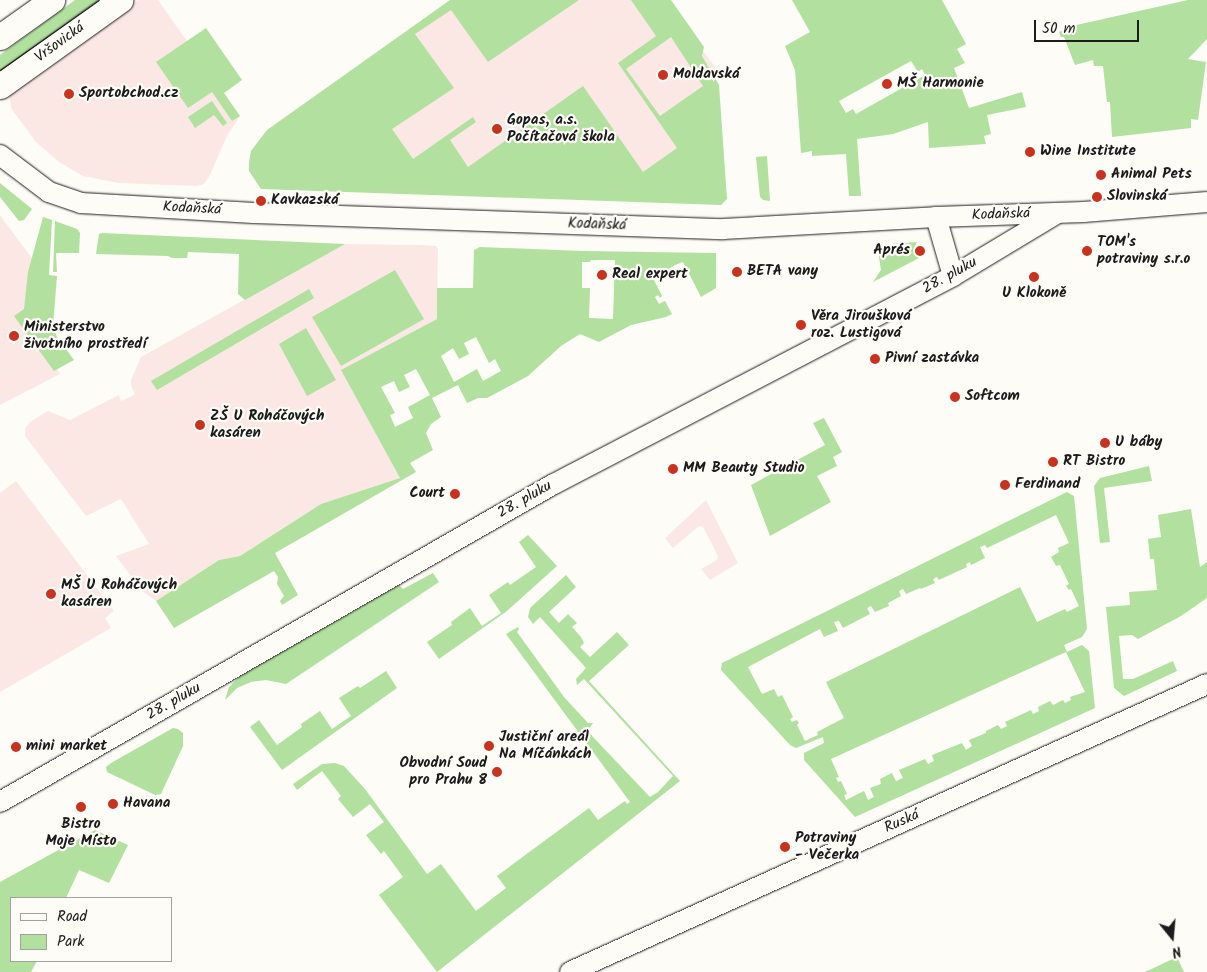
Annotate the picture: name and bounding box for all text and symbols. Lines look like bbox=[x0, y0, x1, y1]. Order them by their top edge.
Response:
scale bar bbox=[1037, 10, 1142, 42]
text: 50 m bbox=[1042, 17, 1076, 41]
street label: Vršovická bbox=[32, 19, 88, 67]
place label: Moldavská bbox=[673, 66, 739, 84]
marker: Moldavská bbox=[657, 69, 669, 81]
place label: MŠ Harmonie bbox=[897, 75, 984, 93]
marker: MŠ Harmonie bbox=[881, 78, 893, 90]
place label: Sportobchod.cz bbox=[79, 85, 179, 103]
marker: Sportobchod.cz bbox=[63, 88, 75, 100]
place label: Gopas, a.s. Počítačová škola bbox=[507, 111, 615, 146]
marker: Gopas, a.s. Počítačová škola bbox=[491, 123, 503, 135]
place label: Wine Institute bbox=[1040, 143, 1136, 161]
marker: Wine Institute bbox=[1024, 146, 1036, 158]
place label: Animal Pets bbox=[1111, 166, 1192, 184]
marker: Animal Pets bbox=[1095, 169, 1107, 181]
place label: Slovinská bbox=[1107, 188, 1167, 206]
marker: Slovinská bbox=[1091, 191, 1103, 203]
place label: Kavkazská bbox=[271, 192, 338, 210]
marker: Kavkazská bbox=[255, 195, 267, 207]
street label: Kodaňská bbox=[162, 198, 222, 220]
street label: Kodaňská bbox=[971, 205, 1031, 225]
street label: Kodaňská bbox=[567, 215, 627, 235]
place label: TOM's potraviny s.r.o bbox=[1097, 233, 1190, 268]
place label: Aprés bbox=[873, 242, 910, 260]
marker: Aprés bbox=[914, 245, 926, 257]
marker: TOM's potraviny s.r.o bbox=[1081, 245, 1093, 257]
street label: 28. pluku bbox=[920, 254, 980, 298]
place label: BETA vany bbox=[747, 263, 818, 281]
place label: Real expert bbox=[612, 266, 688, 284]
marker: BETA vany bbox=[731, 266, 743, 278]
marker: Real expert bbox=[596, 269, 608, 281]
marker: U Klokoně bbox=[1028, 271, 1040, 283]
place label: U Klokoně bbox=[1002, 285, 1066, 303]
place label: Věra Jiroušková roz. Lustigová bbox=[811, 307, 911, 342]
place label: Ministerstvo životního prostředí bbox=[24, 318, 146, 353]
marker: Věra Jiroušková roz. Lustigová bbox=[795, 319, 807, 331]
marker: Ministerstvo životního prostředí bbox=[8, 330, 20, 342]
place label: Pivní zastávka bbox=[885, 350, 979, 368]
marker: Pivní zastávka bbox=[869, 353, 881, 365]
place label: Softcom bbox=[965, 388, 1020, 406]
marker: Softcom bbox=[949, 391, 961, 403]
place label: ZŠ U Roháčových kasáren bbox=[210, 407, 324, 442]
marker: ZŠ U Roháčových kasáren bbox=[194, 419, 206, 431]
place label: U báby bbox=[1115, 434, 1162, 452]
marker: U báby bbox=[1099, 437, 1111, 449]
place label: RT Bistro bbox=[1063, 453, 1125, 471]
marker: RT Bistro bbox=[1047, 456, 1059, 468]
place label: MM Beauty Studio bbox=[683, 460, 805, 478]
marker: MM Beauty Studio bbox=[667, 463, 679, 475]
place label: Ferdinand bbox=[1015, 476, 1080, 494]
street label: 28. pluku bbox=[495, 477, 555, 523]
marker: Ferdinand bbox=[999, 479, 1011, 491]
place label: Court bbox=[409, 485, 445, 503]
marker: Court bbox=[449, 488, 461, 500]
place label: MŠ U Roháčových kasáren bbox=[61, 576, 177, 611]
marker: MŠ U Roháčových kasáren bbox=[45, 588, 57, 600]
street label: 28. pluku bbox=[144, 679, 204, 725]
place label: Justiční areál Na Míčánkách bbox=[499, 728, 592, 763]
place label: mini market bbox=[26, 738, 107, 756]
marker: Justiční areál Na Míčánkách bbox=[483, 740, 495, 752]
marker: mini market bbox=[10, 741, 22, 753]
place label: Obvodní Soud pro Prahu 8 bbox=[399, 754, 487, 789]
marker: Obvodní Soud pro Prahu 8 bbox=[491, 766, 503, 778]
place label: Havana bbox=[123, 795, 170, 813]
marker: Havana bbox=[107, 798, 119, 810]
marker: Bistro Moje Místo bbox=[75, 801, 87, 813]
street label: Ruská bbox=[882, 806, 922, 838]
place label: Bistro Moje Místo bbox=[45, 815, 117, 850]
place label: Potraviny - Večerka bbox=[795, 829, 859, 864]
marker: Potraviny - Večerka bbox=[779, 841, 791, 853]
legend bbox=[10, 897, 172, 962]
text: Road bbox=[57, 905, 87, 929]
north arrow bbox=[1147, 912, 1197, 962]
text: Park bbox=[57, 930, 84, 954]
text: N bbox=[1169, 940, 1184, 963]

